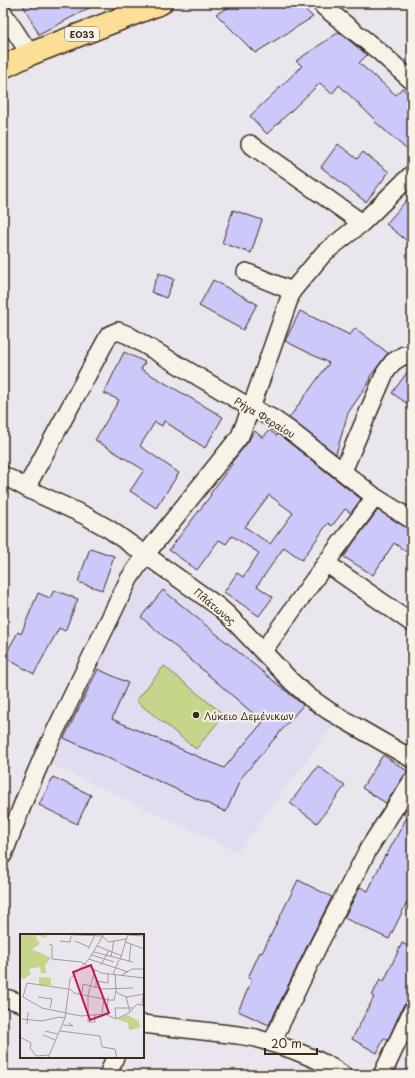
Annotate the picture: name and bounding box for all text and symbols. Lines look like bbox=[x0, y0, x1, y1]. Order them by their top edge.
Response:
road number: ΕΟ33 bbox=[65, 27, 99, 41]
street label: Ρήγα Φεραίου bbox=[232, 393, 298, 441]
street label: Πλάτωνος bbox=[191, 584, 239, 628]
place label: Λύκειο Δεμένικων bbox=[204, 708, 294, 723]
marker: Λύκειο Δεμένικων bbox=[191, 710, 201, 720]
inset map bbox=[20, 934, 144, 1058]
scale bar bbox=[265, 1030, 317, 1056]
text: 20 m bbox=[271, 1034, 302, 1052]

